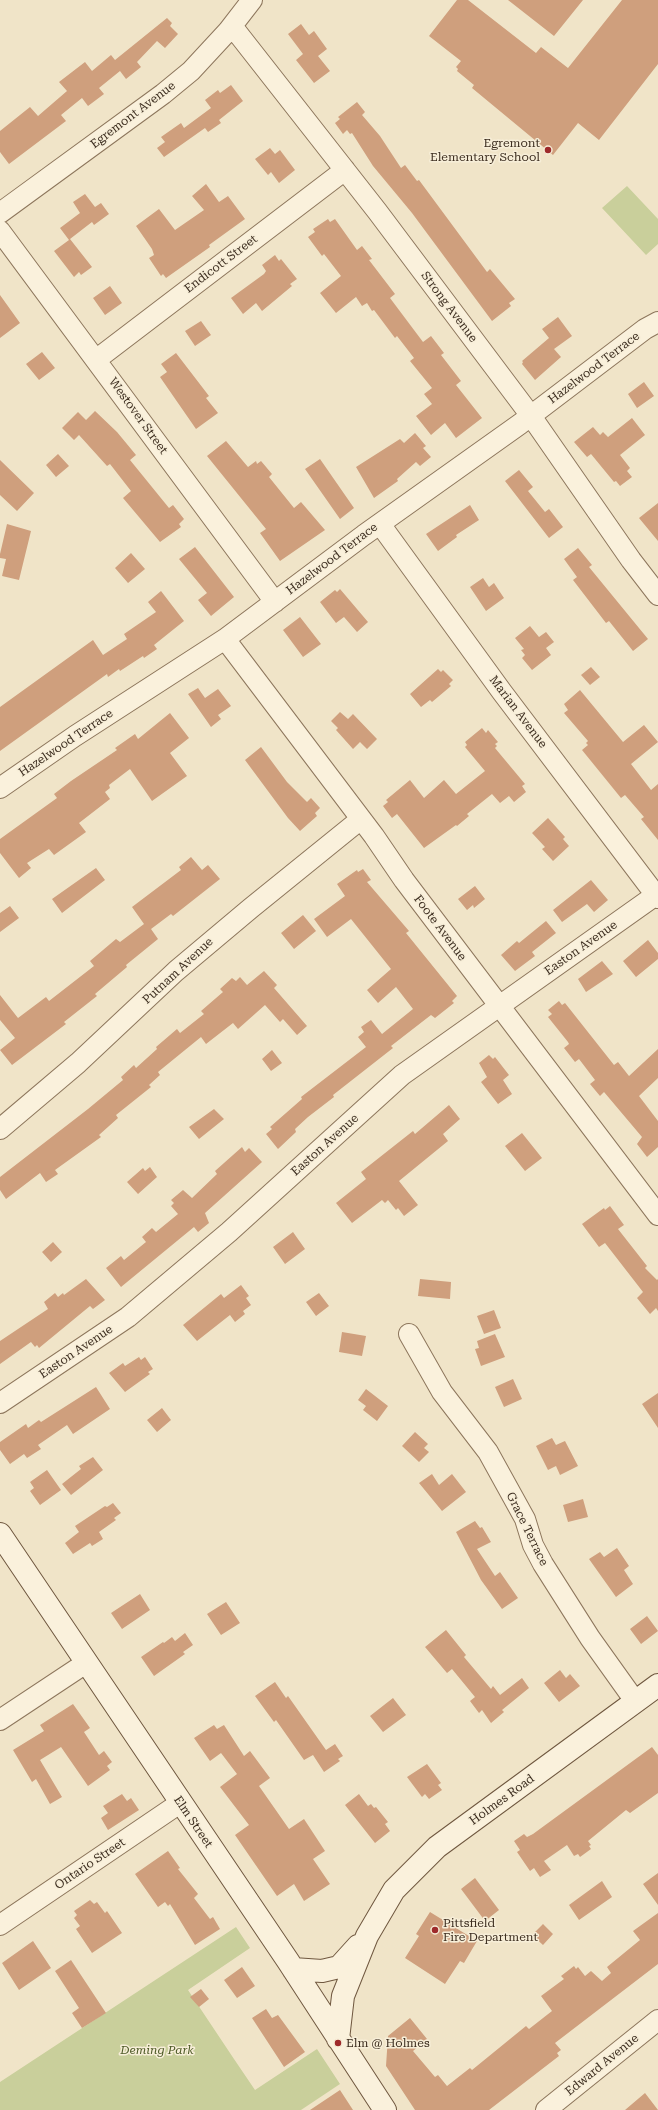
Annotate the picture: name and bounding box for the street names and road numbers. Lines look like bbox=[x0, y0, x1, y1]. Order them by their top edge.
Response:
street label: Egremont Avenue bbox=[88, 78, 178, 152]
street label: Endicott Street bbox=[182, 232, 260, 296]
street label: Strong Avenue bbox=[418, 269, 480, 345]
street label: Hazelwood Terrace bbox=[546, 329, 642, 407]
street label: Westover Street bbox=[105, 375, 171, 457]
street label: Hazelwood Terrace bbox=[284, 520, 380, 598]
street label: Marian Avenue bbox=[486, 673, 550, 751]
street label: Hazelwood Terrace bbox=[16, 706, 116, 780]
street label: Foote Avenue bbox=[411, 892, 469, 964]
street label: Easton Avenue bbox=[542, 918, 620, 978]
street label: Putnam Avenue bbox=[140, 935, 216, 1007]
street label: Easton Avenue bbox=[288, 1111, 362, 1179]
street label: Easton Avenue bbox=[37, 1322, 115, 1382]
street label: Grace Terrace bbox=[503, 1490, 551, 1568]
street label: Holmes Road bbox=[467, 1772, 537, 1828]
street label: Elm Street bbox=[170, 1793, 216, 1851]
street label: Ontario Street bbox=[52, 1835, 128, 1893]
street label: Edward Avenue bbox=[562, 2031, 642, 2099]

